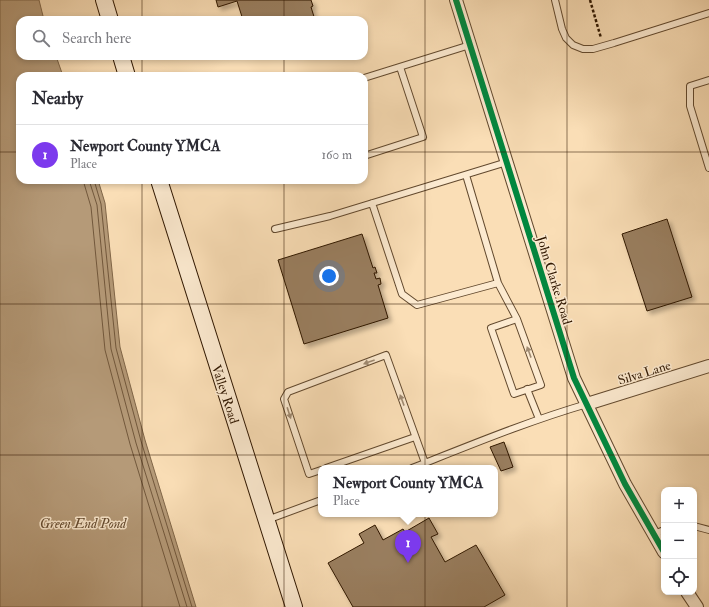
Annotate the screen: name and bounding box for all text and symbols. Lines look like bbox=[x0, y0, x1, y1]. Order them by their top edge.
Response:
search box bbox=[16, 16, 368, 60]
icon: search bbox=[30, 27, 52, 49]
text: Search here bbox=[62, 29, 131, 48]
text: Nearby bbox=[32, 88, 83, 109]
text: Newport County YMCA bbox=[70, 137, 220, 156]
text: 1 bbox=[43, 147, 47, 163]
text: 160 m bbox=[321, 147, 352, 163]
text: Place bbox=[70, 156, 97, 172]
street label: John Clarke Road bbox=[533, 233, 575, 327]
your location bbox=[319, 266, 339, 286]
one-way arrow bbox=[526, 345, 532, 357]
street label: Silva Lane bbox=[616, 357, 673, 389]
one-way arrow bbox=[362, 359, 374, 365]
street label: Valley Road bbox=[207, 363, 242, 427]
one-way arrow bbox=[398, 394, 404, 406]
one-way arrow bbox=[286, 408, 292, 420]
popup bbox=[318, 465, 498, 517]
text: Newport County YMCA bbox=[333, 474, 483, 493]
map controls bbox=[661, 487, 697, 595]
button: + bbox=[661, 487, 697, 523]
text: Place bbox=[333, 493, 360, 509]
water label: Green End Pond bbox=[40, 515, 127, 532]
button: − bbox=[661, 523, 697, 559]
pin: 1 bbox=[395, 530, 421, 563]
button: locate bbox=[661, 559, 697, 595]

